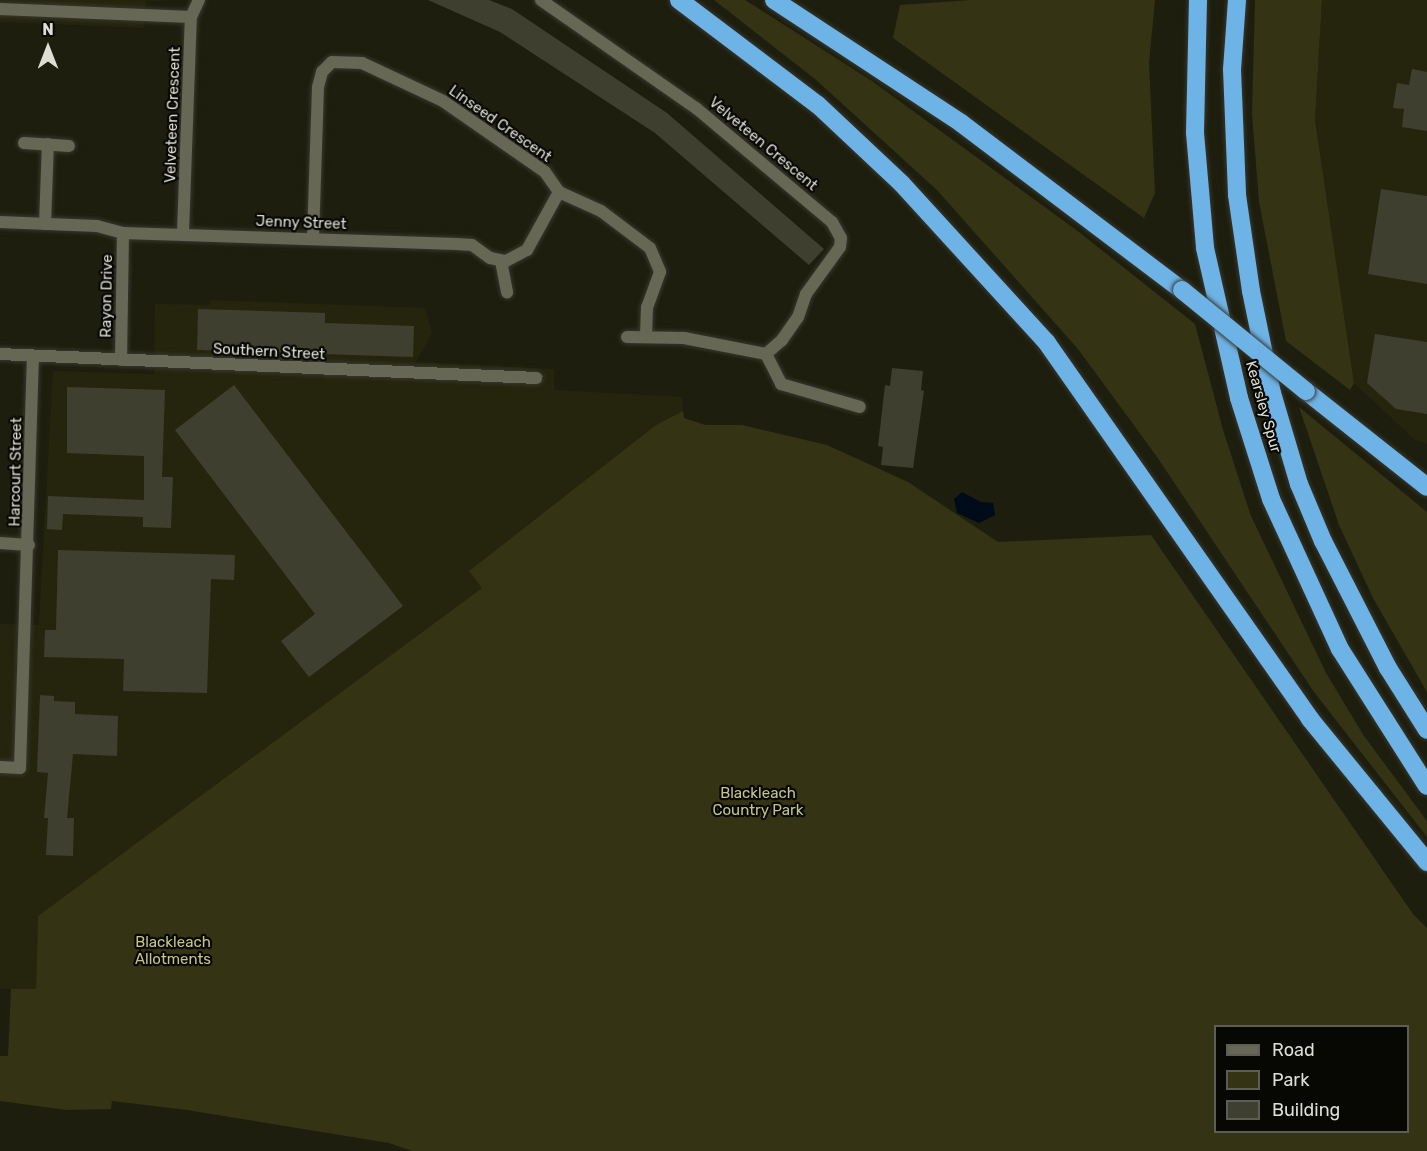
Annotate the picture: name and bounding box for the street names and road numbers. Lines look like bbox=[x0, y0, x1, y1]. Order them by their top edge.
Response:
street label: Velveteen Crescent bbox=[162, 47, 184, 183]
street label: Linseed Crescent bbox=[445, 82, 555, 166]
street label: Velveteen Crescent bbox=[705, 93, 821, 195]
street label: Jenny Street bbox=[255, 212, 347, 234]
street label: Rayon Drive bbox=[97, 254, 117, 338]
street label: Southern Street bbox=[213, 340, 325, 364]
street label: Kearsley Spur bbox=[1241, 359, 1285, 455]
street label: Harcourt Street bbox=[6, 417, 26, 527]

